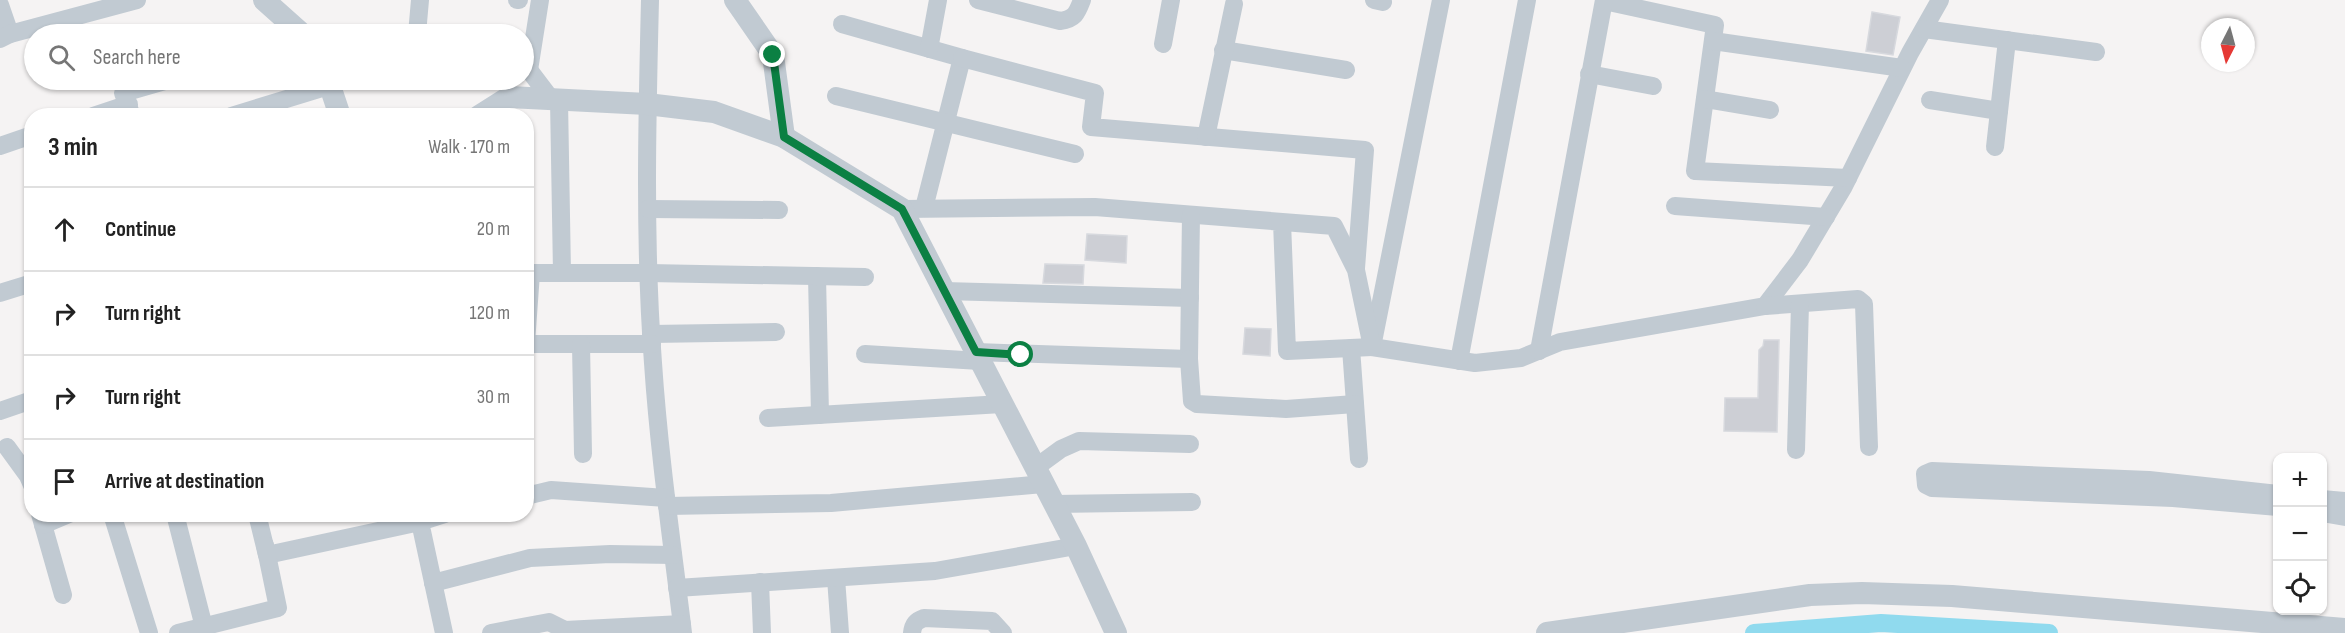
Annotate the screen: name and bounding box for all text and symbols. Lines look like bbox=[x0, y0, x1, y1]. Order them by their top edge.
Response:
north arrow bbox=[2201, 18, 2255, 72]
search box bbox=[24, 24, 534, 90]
icon: search bbox=[45, 41, 78, 74]
route end bbox=[759, 41, 785, 67]
text: Search here bbox=[93, 44, 180, 71]
text: 3 min bbox=[48, 132, 98, 163]
text: Walk · 170 m bbox=[428, 135, 510, 159]
icon: ahead bbox=[48, 213, 81, 246]
text: Continue bbox=[105, 216, 176, 243]
text: 20 m bbox=[477, 217, 510, 241]
icon: right bbox=[48, 297, 81, 330]
text: Turn right bbox=[105, 300, 181, 327]
text: 120 m bbox=[470, 301, 510, 325]
route start bbox=[1007, 341, 1033, 367]
icon: right bbox=[48, 381, 81, 414]
text: Turn right bbox=[105, 384, 181, 411]
text: 30 m bbox=[477, 385, 510, 409]
map controls bbox=[2273, 453, 2327, 615]
button: + bbox=[2273, 453, 2327, 507]
icon: arrive bbox=[48, 465, 81, 498]
text: Arrive at destination bbox=[105, 468, 264, 495]
button: − bbox=[2273, 507, 2327, 561]
button: locate bbox=[2273, 561, 2327, 615]

